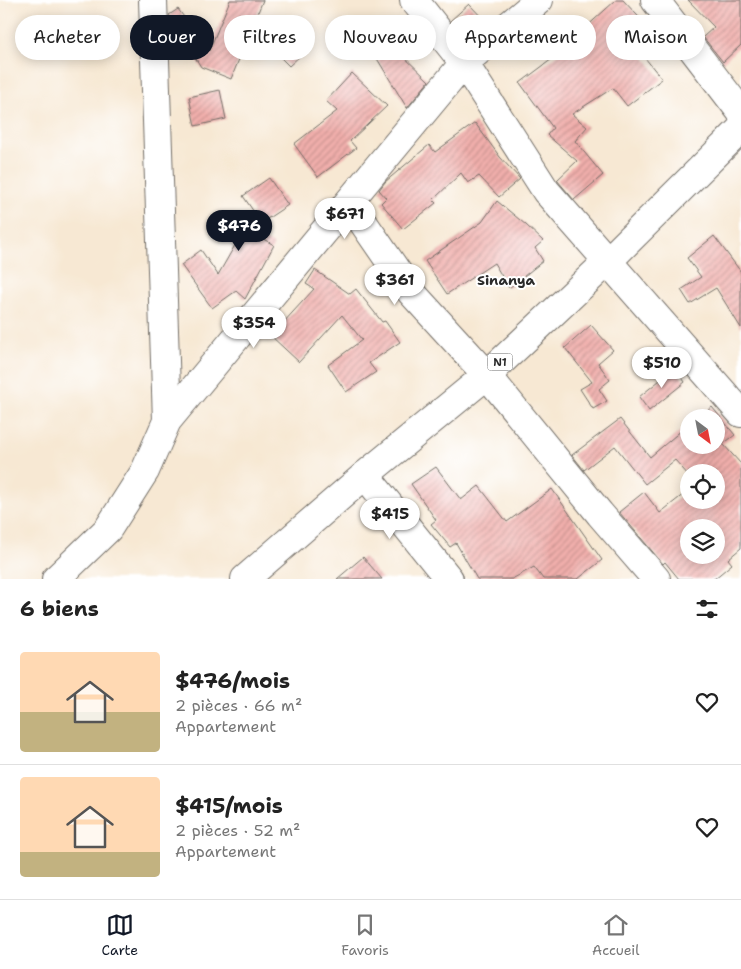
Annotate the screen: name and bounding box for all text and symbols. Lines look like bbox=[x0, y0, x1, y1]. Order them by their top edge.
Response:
chip: Acheter bbox=[15, 15, 120, 60]
chip: Louer bbox=[130, 15, 214, 60]
chip: Filtres bbox=[224, 15, 315, 60]
chip: Nouveau bbox=[325, 15, 436, 60]
chip: Appartement bbox=[446, 15, 596, 60]
chip: Maison bbox=[606, 15, 705, 60]
pin: $671 bbox=[315, 198, 375, 240]
text: $671 bbox=[325, 203, 365, 224]
pin: $476 bbox=[209, 210, 269, 252]
text: $476 bbox=[217, 215, 261, 236]
pin: $361 bbox=[365, 264, 425, 306]
text: $361 bbox=[375, 269, 415, 290]
district label: Sinanya bbox=[477, 271, 536, 289]
pin: $354 bbox=[224, 306, 284, 349]
text: $354 bbox=[232, 312, 276, 333]
pin: $510 bbox=[632, 346, 692, 389]
text: $510 bbox=[643, 352, 681, 373]
road number: N1 bbox=[488, 354, 512, 371]
north arrow bbox=[680, 409, 725, 454]
map controls bbox=[680, 409, 725, 564]
button: locate bbox=[680, 464, 725, 509]
pin: $415 bbox=[360, 498, 420, 540]
text: $415 bbox=[371, 503, 409, 524]
button: layers bbox=[680, 519, 725, 564]
text: 6 biens bbox=[20, 595, 99, 623]
icon: filters bbox=[693, 595, 721, 623]
text: $476/mois bbox=[175, 667, 290, 695]
icon: home bbox=[60, 672, 120, 732]
icon: heart bbox=[693, 688, 721, 716]
text: 2 pièces · 66 m² bbox=[175, 695, 302, 716]
text: Appartement bbox=[175, 716, 276, 737]
text: $415/mois bbox=[175, 792, 283, 820]
icon: home bbox=[60, 797, 120, 857]
icon: heart bbox=[693, 813, 721, 841]
text: 2 pièces · 52 m² bbox=[175, 820, 300, 841]
text: Appartement bbox=[175, 841, 276, 862]
tab: Carte bbox=[102, 911, 138, 959]
tab: Favoris bbox=[341, 911, 389, 959]
tab: Accueil bbox=[592, 911, 639, 959]

